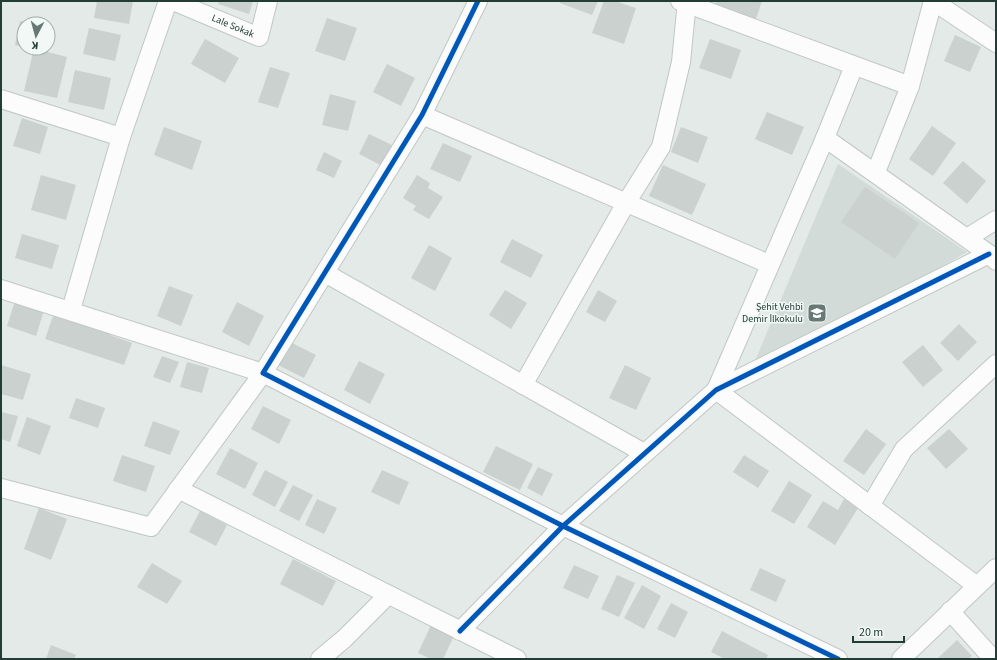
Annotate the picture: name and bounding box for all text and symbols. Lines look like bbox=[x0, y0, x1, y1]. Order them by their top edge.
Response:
street label: Lale Sokak bbox=[209, 11, 256, 41]
north arrow bbox=[16, 16, 56, 56]
text: K bbox=[31, 38, 39, 53]
place label: Şehit Vehbi Demir İlkokulu bbox=[742, 300, 803, 326]
school or university icon: Şehit Vehbi Demir İlkokulu bbox=[806, 302, 828, 324]
scale bar bbox=[853, 618, 904, 644]
text: 20 m bbox=[859, 624, 883, 641]

